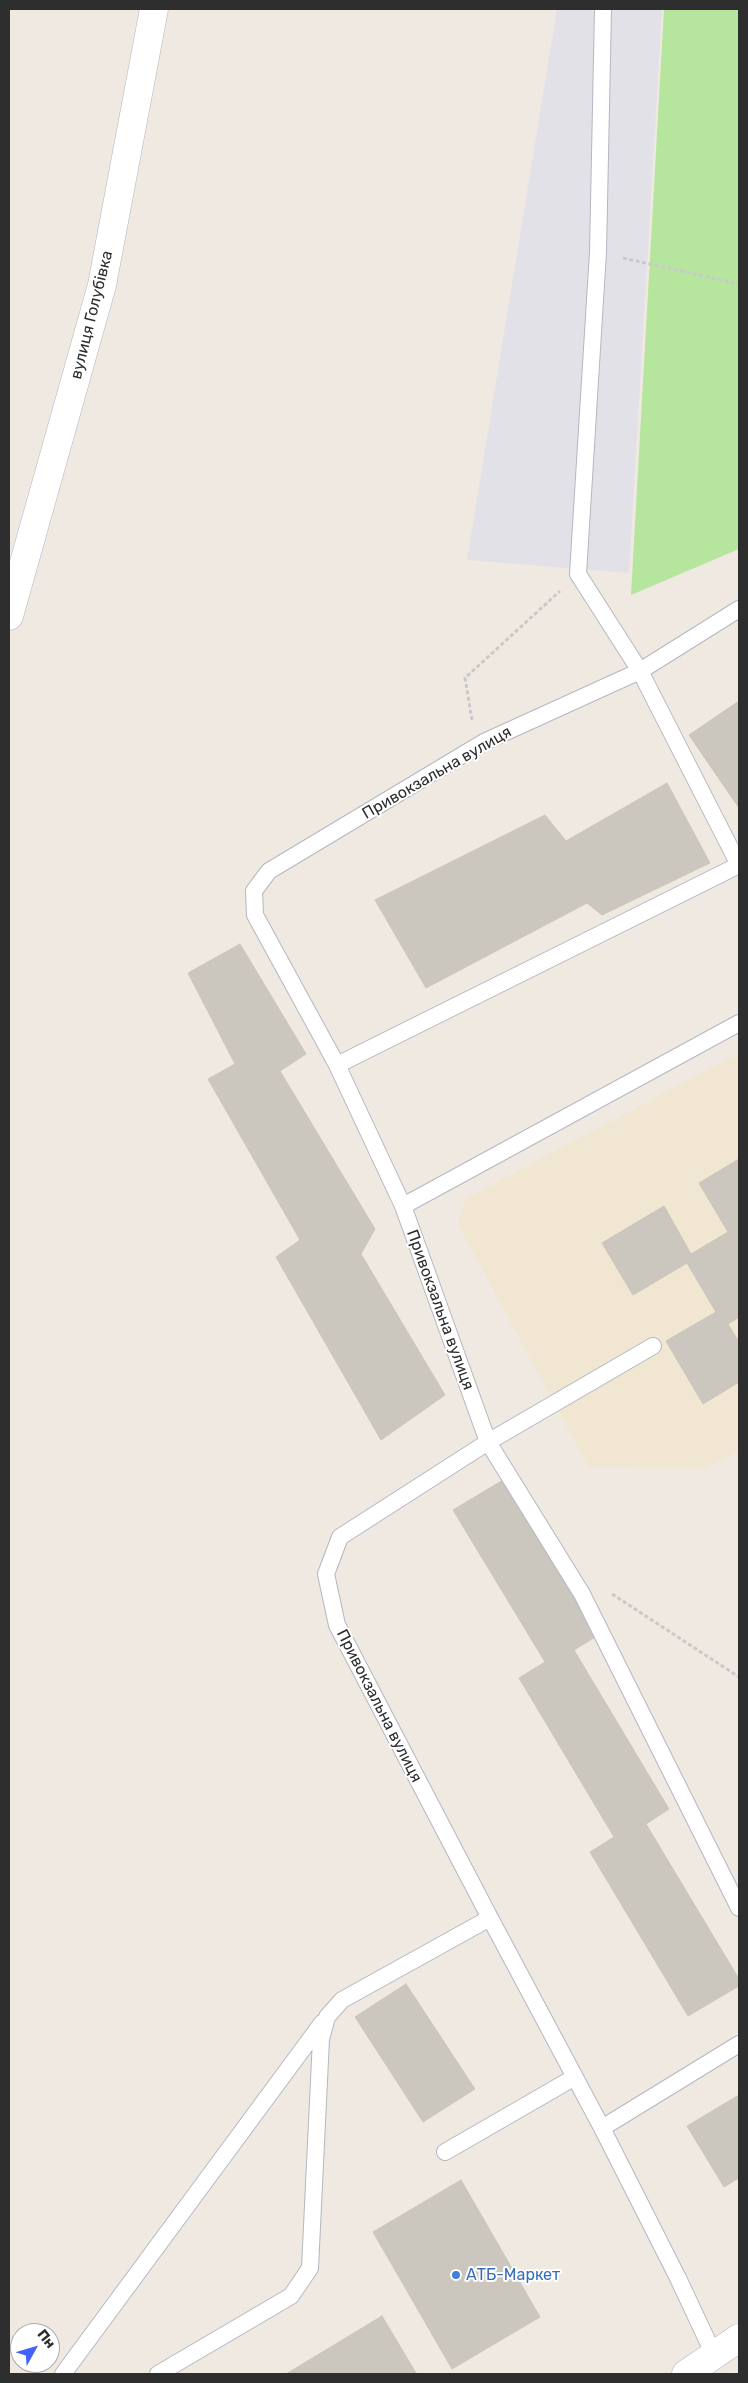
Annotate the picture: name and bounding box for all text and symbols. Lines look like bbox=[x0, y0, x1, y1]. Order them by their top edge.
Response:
street label: вулиця Голубівка bbox=[67, 249, 117, 381]
street label: Привокзальна вулиця bbox=[359, 722, 515, 824]
street label: Привокзальна вулиця bbox=[402, 1227, 478, 1393]
street label: Привокзальна вулиця bbox=[332, 1626, 426, 1786]
place label: АТБ-Маркет bbox=[466, 2265, 560, 2285]
marker: АТБ-Маркет bbox=[450, 2269, 462, 2281]
north arrow bbox=[10, 2323, 60, 2373]
text: Пн bbox=[34, 2326, 59, 2352]

